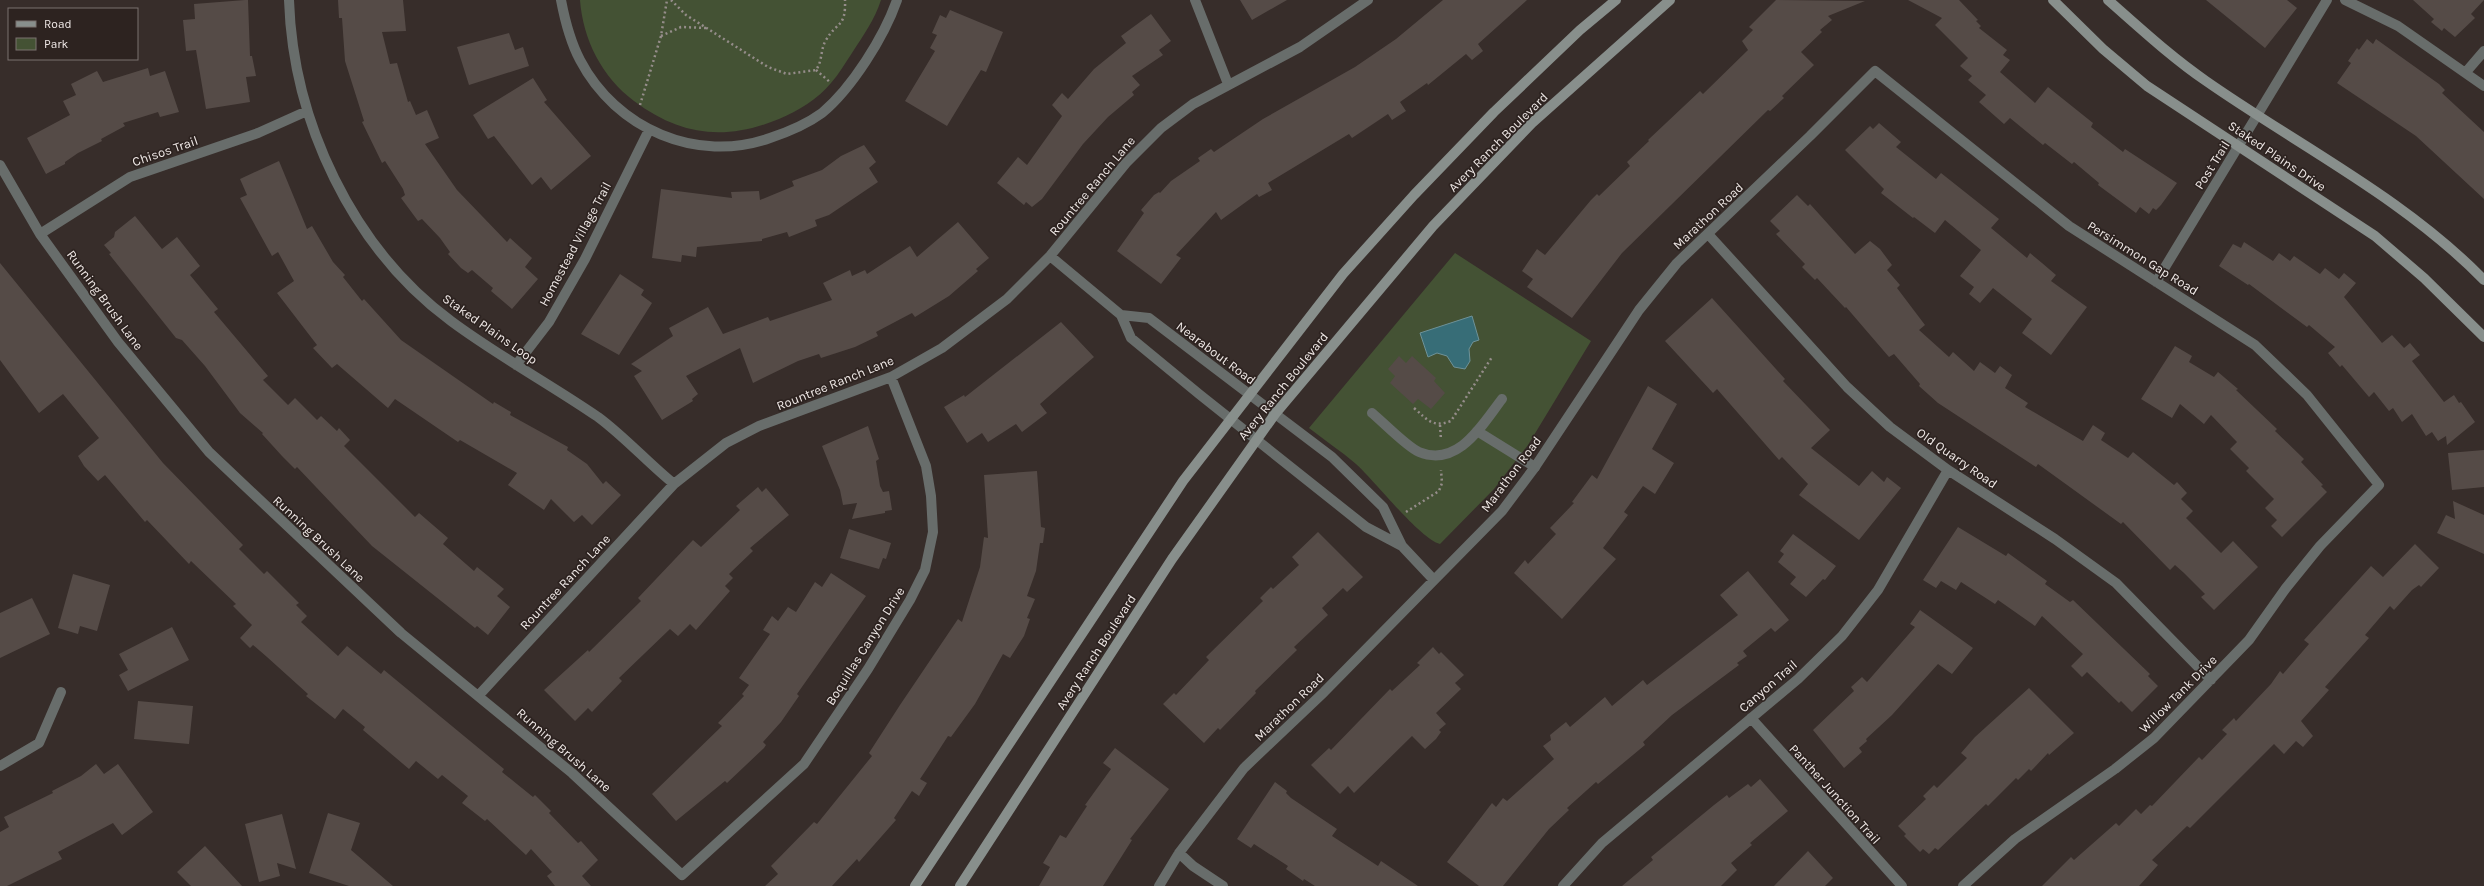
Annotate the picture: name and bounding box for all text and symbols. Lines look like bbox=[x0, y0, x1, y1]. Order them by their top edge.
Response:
legend bbox=[8, 8, 138, 60]
text: Road bbox=[44, 17, 72, 31]
text: Park bbox=[44, 37, 69, 51]
street label: Avery Ranch Boulevard bbox=[1445, 89, 1551, 195]
street label: Staked Plains Drive bbox=[2225, 118, 2329, 194]
street label: Chisos Trail bbox=[130, 133, 200, 169]
street label: Rountree Ranch Lane bbox=[1046, 133, 1138, 239]
street label: Post Trail bbox=[2191, 138, 2233, 192]
street label: Homestead Village Trail bbox=[536, 179, 614, 309]
street label: Marathon Road bbox=[1670, 180, 1746, 252]
street label: Persimmon Gap Road bbox=[2085, 218, 2201, 298]
street label: Running Brush Lane bbox=[64, 247, 146, 353]
street label: Staked Plains Loop bbox=[440, 291, 540, 367]
street label: Nearabout Road bbox=[1173, 318, 1259, 388]
street label: Avery Ranch Boulevard bbox=[1235, 329, 1331, 443]
street label: Rountree Ranch Lane bbox=[774, 352, 896, 413]
street label: Old Quarry Road bbox=[1914, 425, 2000, 491]
street label: Marathon Road bbox=[1478, 433, 1544, 515]
street label: Running Brush Lane bbox=[270, 493, 368, 586]
street label: Rountree Ranch Lane bbox=[517, 531, 613, 633]
street label: Boquillas Canyon Drive bbox=[823, 584, 908, 708]
street label: Avery Ranch Boulevard bbox=[1053, 592, 1139, 712]
street label: Willow Tank Drive bbox=[2136, 652, 2220, 736]
street label: Canyon Trail bbox=[1736, 657, 1800, 715]
street label: Marathon Road bbox=[1251, 670, 1327, 744]
street label: Running Brush Lane bbox=[514, 705, 614, 795]
street label: Panther Junction Trail bbox=[1786, 741, 1884, 847]

